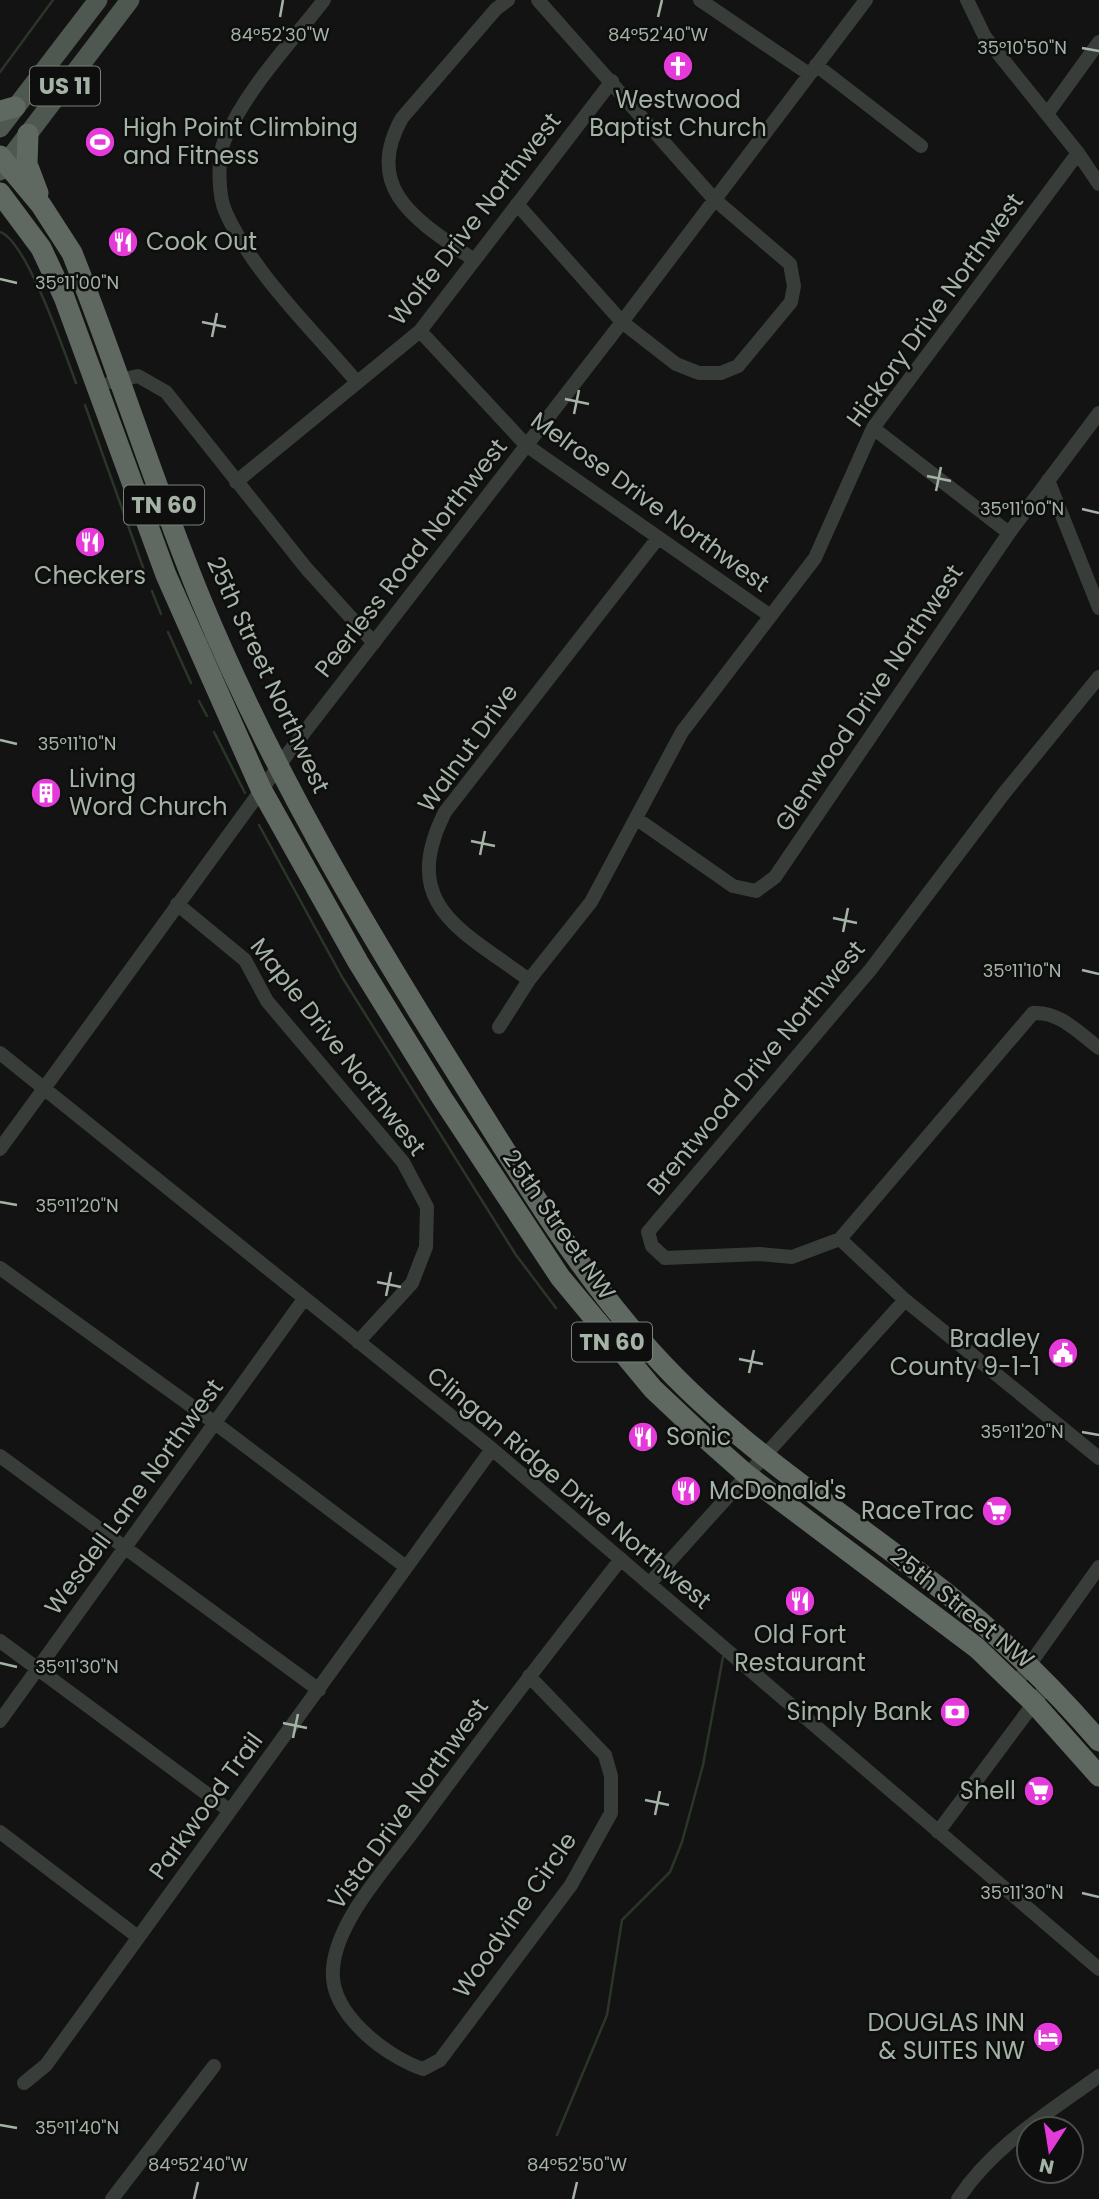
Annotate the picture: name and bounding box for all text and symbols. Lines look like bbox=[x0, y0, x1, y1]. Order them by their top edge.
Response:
text: 84°52'30"W bbox=[230, 22, 330, 47]
text: 84°52'40"W bbox=[608, 22, 708, 47]
text: 35°10'50"N bbox=[977, 35, 1067, 60]
church icon: Westwood Baptist Church bbox=[661, 49, 695, 83]
road number: US 11 bbox=[30, 66, 100, 106]
place label: Westwood Baptist Church bbox=[589, 83, 767, 144]
street label: Wolfe Drive Northwest bbox=[381, 105, 568, 332]
place label: High Point Climbing and Fitness bbox=[123, 111, 358, 172]
sports icon: High Point Climbing and Fitness bbox=[83, 125, 117, 159]
street label: Hickory Drive Northwest bbox=[839, 186, 1031, 433]
restaurant icon: Cook Out bbox=[106, 225, 140, 259]
place label: Cook Out bbox=[146, 225, 257, 258]
text: 35°11'00"N bbox=[35, 270, 119, 295]
street label: Melrose Drive Northwest bbox=[524, 404, 776, 599]
street label: Peerless Road Northwest bbox=[307, 431, 514, 684]
road number: TN 60 bbox=[124, 485, 204, 524]
text: 35°11'00"N bbox=[980, 496, 1064, 521]
restaurant icon: Checkers bbox=[73, 525, 107, 559]
street label: 25th Street Northwest bbox=[199, 551, 338, 798]
street label: Glenwood Drive Northwest bbox=[767, 558, 970, 838]
place label: Checkers bbox=[34, 559, 146, 592]
street label: Walnut Drive bbox=[410, 677, 525, 819]
text: 35°11'10"N bbox=[38, 731, 116, 756]
place label: Living Word Church bbox=[69, 762, 228, 823]
building icon: Living Word Church bbox=[29, 776, 63, 810]
street label: Maple Drive Northwest bbox=[243, 931, 434, 1162]
street label: Brentwood Drive Northwest bbox=[639, 933, 872, 1202]
text: 35°11'10"N bbox=[983, 958, 1061, 983]
street label: 25th Street NW bbox=[495, 1143, 624, 1306]
text: 35°11'20"N bbox=[35, 1193, 119, 1218]
road number: TN 60 bbox=[572, 1322, 652, 1362]
place label: Bradley County 9-1-1 bbox=[890, 1322, 1040, 1383]
public building icon: Bradley County 9-1-1 bbox=[1046, 1336, 1080, 1370]
street label: Clingan Ridge Drive Northwest bbox=[420, 1359, 719, 1617]
street label: Wesdell Lane Northwest bbox=[37, 1372, 231, 1621]
text: 35°11'20"N bbox=[980, 1419, 1064, 1444]
restaurant icon: Sonic bbox=[626, 1420, 660, 1454]
place label: Sonic bbox=[666, 1420, 731, 1453]
restaurant icon: McDonald's bbox=[669, 1474, 703, 1508]
place label: McDonald's bbox=[709, 1474, 847, 1507]
place label: RaceTrac bbox=[861, 1494, 974, 1527]
supermarket icon: RaceTrac bbox=[980, 1494, 1014, 1528]
street label: 25th Street NW bbox=[883, 1539, 1041, 1676]
restaurant icon: Old Fort Restaurant bbox=[783, 1584, 817, 1618]
place label: Old Fort Restaurant bbox=[734, 1618, 866, 1679]
text: 35°11'30"N bbox=[35, 1654, 119, 1679]
street label: Vista Drive Northwest bbox=[320, 1691, 496, 1916]
place label: Simply Bank bbox=[787, 1695, 933, 1728]
bank icon: Simply Bank bbox=[938, 1695, 972, 1729]
street label: Parkwood Trail bbox=[141, 1725, 270, 1886]
place label: Shell bbox=[960, 1774, 1016, 1807]
supermarket icon: Shell bbox=[1022, 1774, 1056, 1808]
street label: Woodvine Circle bbox=[445, 1825, 584, 2004]
text: 35°11'30"N bbox=[980, 1880, 1064, 1905]
place label: DOUGLAS INN & SUITES NW bbox=[868, 2006, 1025, 2067]
hotel icon: DOUGLAS INN & SUITES NW bbox=[1031, 2020, 1065, 2054]
text: 35°11'40"N bbox=[35, 2115, 119, 2140]
north arrow bbox=[1015, 2115, 1085, 2185]
text: N bbox=[1037, 2151, 1056, 2181]
text: 84°52'40"W bbox=[148, 2152, 248, 2177]
text: 84°52'50"W bbox=[527, 2152, 627, 2177]

